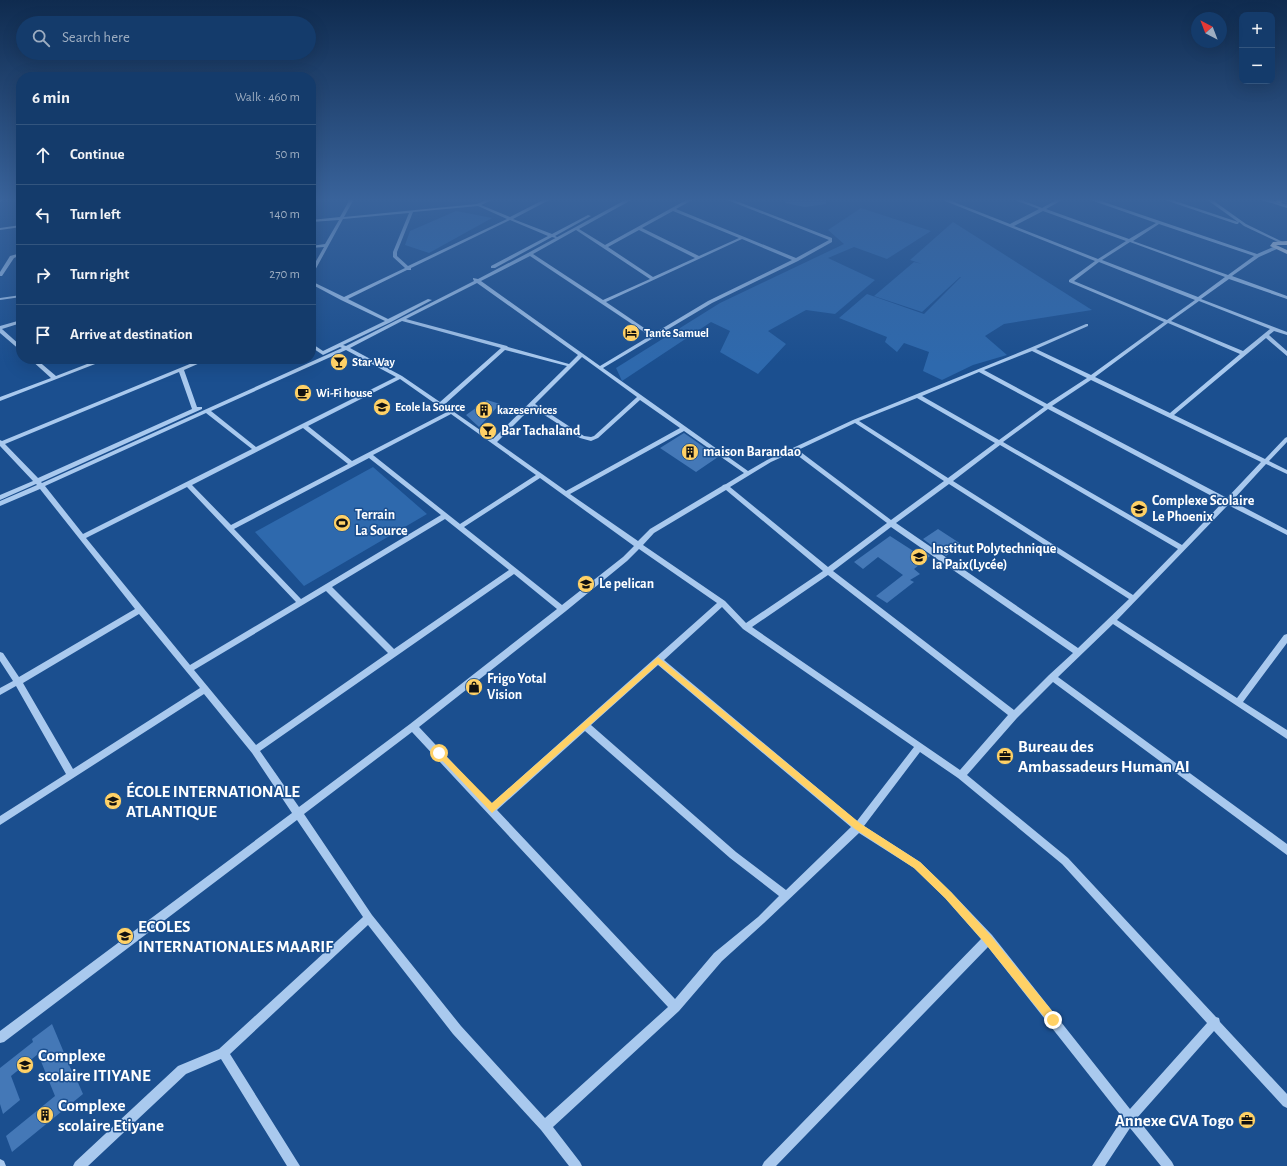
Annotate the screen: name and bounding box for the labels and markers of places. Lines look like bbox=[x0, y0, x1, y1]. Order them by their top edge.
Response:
hotel icon: Tante Samuel bbox=[621, 323, 641, 343]
place label: Tante Samuel bbox=[644, 327, 709, 339]
bar icon: Star Way bbox=[329, 352, 349, 372]
place label: Star Way bbox=[352, 356, 396, 369]
cafe icon: Wi-Fi house bbox=[293, 383, 313, 403]
place label: Wi-Fi house bbox=[316, 387, 373, 399]
school or university icon: Ecole la Source bbox=[372, 397, 392, 417]
building icon: kazeservices bbox=[474, 400, 494, 420]
place label: Ecole la Source bbox=[395, 401, 466, 413]
place label: kazeservices bbox=[497, 404, 557, 416]
bar icon: Bar Tachaland bbox=[478, 421, 498, 441]
place label: Bar Tachaland bbox=[501, 424, 581, 438]
building icon: maison Barandao bbox=[680, 442, 700, 462]
place label: maison Barandao bbox=[703, 445, 801, 459]
place label: Complexe Scolaire Le Phoenix bbox=[1152, 494, 1255, 524]
school or university icon: Complexe Scolaire Le Phoenix bbox=[1129, 499, 1149, 519]
place label: Terrain La Source bbox=[355, 508, 408, 538]
sports icon: Terrain La Source bbox=[332, 513, 352, 533]
place label: Institut Polytechnique la Paix(Lycée) bbox=[932, 542, 1057, 572]
school or university icon: Institut Polytechnique la Paix(Lycée) bbox=[909, 547, 929, 567]
school or university icon: Le pelican bbox=[576, 574, 596, 594]
place label: Le pelican bbox=[599, 577, 654, 591]
place label: Frigo Yotal Vision bbox=[487, 672, 546, 702]
shop icon: Frigo Yotal Vision bbox=[464, 677, 484, 697]
place label: Bureau des Ambassadeurs Human AI bbox=[1018, 738, 1190, 775]
office icon: Bureau des Ambassadeurs Human AI bbox=[995, 746, 1015, 766]
place label: ÉCOLE INTERNATIONALE ATLANTIQUE bbox=[126, 781, 300, 821]
school or university icon: ÉCOLE INTERNATIONALE ATLANTIQUE bbox=[103, 791, 123, 811]
place label: ECOLES INTERNATIONALES MAARIF bbox=[138, 918, 333, 955]
school or university icon: ECOLES INTERNATIONALES MAARIF bbox=[115, 926, 135, 946]
place label: Complexe scolaire ITIYANE bbox=[38, 1047, 151, 1084]
school or university icon: Complexe scolaire ITIYANE bbox=[15, 1055, 35, 1075]
place label: Complexe scolaire Etiyane bbox=[58, 1097, 164, 1135]
building icon: Complexe scolaire Etiyane bbox=[35, 1105, 55, 1125]
office icon: Annexe GVA Togo bbox=[1237, 1110, 1257, 1130]
place label: Annexe GVA Togo bbox=[1115, 1112, 1234, 1129]

